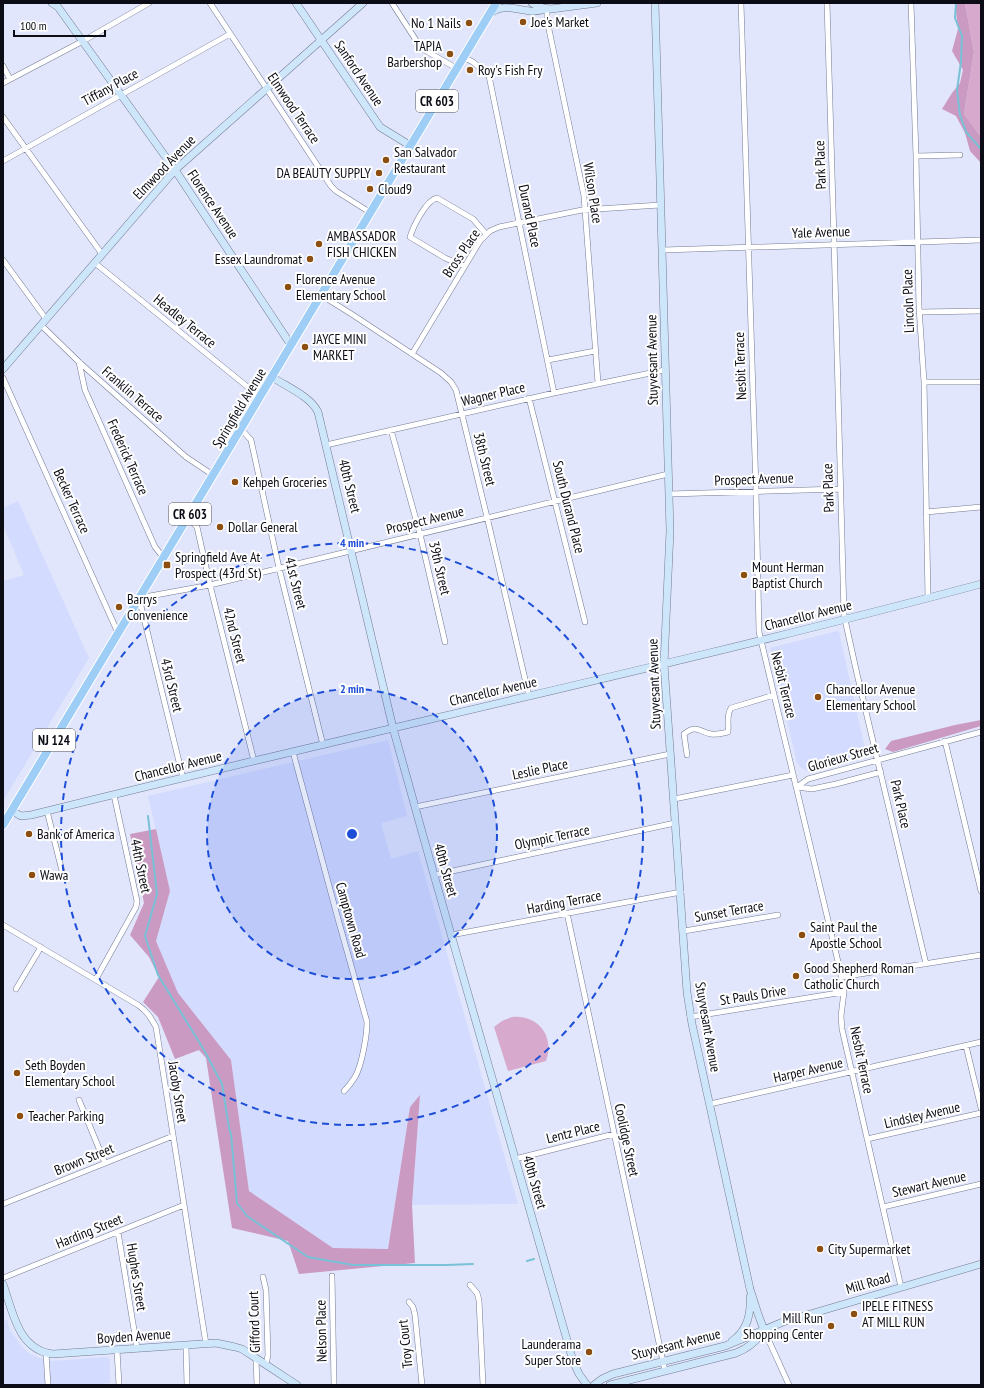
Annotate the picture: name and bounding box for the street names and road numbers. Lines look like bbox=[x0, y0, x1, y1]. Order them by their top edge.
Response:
street label: Sanford Avenue bbox=[331, 37, 388, 109]
street label: Tiffany Place bbox=[79, 64, 142, 110]
street label: Elmwood Terrace bbox=[264, 69, 324, 147]
road number: CR 603 bbox=[416, 90, 458, 112]
street label: Elmwood Avenue bbox=[129, 131, 199, 203]
street label: Park Place bbox=[810, 140, 830, 190]
street label: Wilson Place bbox=[579, 161, 607, 225]
street label: Florence Avenue bbox=[183, 166, 243, 242]
street label: Durand Place bbox=[515, 183, 545, 249]
street label: Yale Avenue bbox=[792, 222, 851, 242]
street label: Bross Place bbox=[438, 225, 484, 281]
street label: Lincoln Place bbox=[898, 269, 918, 333]
street label: Headley Terrace bbox=[150, 290, 220, 352]
street label: Stuyvesant Avenue bbox=[642, 314, 662, 406]
street label: Nesbit Terrace bbox=[730, 331, 750, 400]
street label: Franklin Terrace bbox=[98, 362, 168, 426]
street label: Springfield Avenue bbox=[208, 364, 270, 451]
street label: Wagner Place bbox=[459, 378, 527, 410]
street label: Frederick Terrace bbox=[103, 416, 153, 498]
street label: 38th Street bbox=[470, 430, 500, 488]
street label: 40th Street bbox=[335, 457, 365, 515]
street label: South Durand Place bbox=[549, 459, 589, 555]
street label: Park Place bbox=[818, 463, 838, 513]
street label: Becker Terrace bbox=[50, 466, 94, 536]
street label: Prospect Avenue bbox=[714, 469, 794, 489]
street label: Prospect Avenue bbox=[384, 502, 466, 538]
road number: CR 603 bbox=[169, 503, 211, 525]
street label: 39th Street bbox=[425, 539, 455, 597]
street label: 41st Street bbox=[281, 555, 311, 611]
street label: Chancellor Avenue bbox=[763, 595, 854, 635]
street label: 42nd Street bbox=[219, 605, 251, 665]
street label: Stuyvesant Avenue bbox=[643, 638, 665, 730]
street label: Nesbit Terrace bbox=[767, 650, 801, 720]
street label: 43rd Street bbox=[157, 656, 187, 714]
street label: Chancellor Avenue bbox=[447, 672, 539, 710]
road number: NJ 124 bbox=[33, 729, 75, 751]
street label: Glorieux Street bbox=[806, 738, 880, 776]
street label: Chancellor Avenue bbox=[133, 746, 224, 786]
street label: Leslie Place bbox=[511, 754, 570, 784]
street label: Park Place bbox=[887, 778, 915, 830]
street label: Olympic Terrace bbox=[513, 820, 591, 854]
street label: 44th Street bbox=[127, 837, 156, 895]
street label: 40th Street bbox=[430, 841, 462, 899]
street label: Camptown Road bbox=[332, 880, 370, 960]
street label: Harding Terrace bbox=[525, 886, 603, 918]
street label: Sunset Terrace bbox=[693, 896, 765, 926]
street label: Stuyvesant Avenue bbox=[691, 981, 725, 1074]
street label: St Pauls Drive bbox=[719, 981, 788, 1009]
street label: Nesbit Terrace bbox=[846, 1025, 878, 1095]
street label: Harper Avenue bbox=[772, 1053, 845, 1087]
street label: Jacoby Street bbox=[164, 1059, 192, 1124]
street label: Lindsley Avenue bbox=[882, 1097, 962, 1132]
street label: Coolidge Street bbox=[610, 1102, 644, 1178]
street label: Lentz Place bbox=[544, 1117, 602, 1147]
street label: Brown Street bbox=[52, 1139, 117, 1179]
street label: 40th Street bbox=[519, 1153, 551, 1211]
street label: Stewart Avenue bbox=[890, 1167, 968, 1201]
street label: Harding Street bbox=[53, 1209, 125, 1252]
street label: Hughes Street bbox=[123, 1242, 151, 1312]
street label: Mill Road bbox=[844, 1268, 892, 1298]
street label: Gifford Court bbox=[244, 1291, 264, 1353]
street label: Nelson Place bbox=[311, 1300, 331, 1362]
street label: Troy Court bbox=[393, 1319, 417, 1369]
street label: Boyden Avenue bbox=[97, 1324, 172, 1348]
street label: Stuyvesant Avenue bbox=[630, 1324, 722, 1364]

